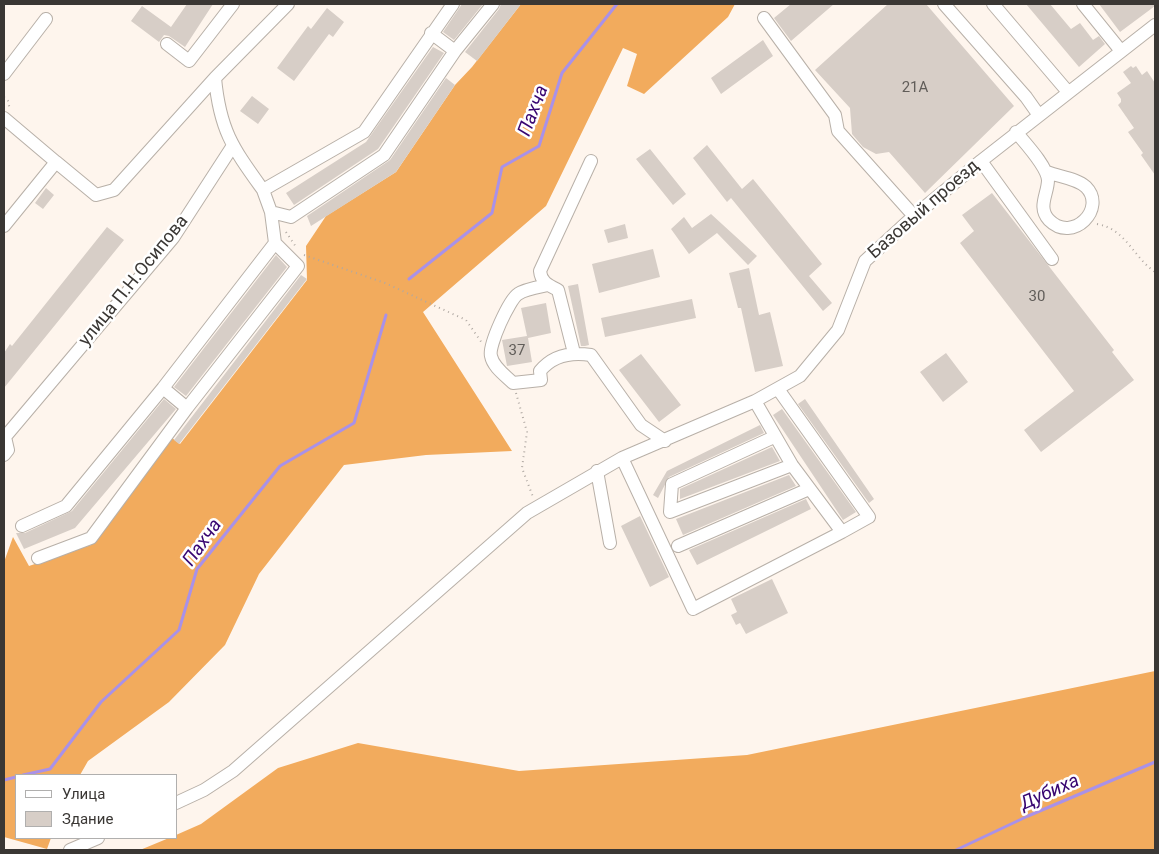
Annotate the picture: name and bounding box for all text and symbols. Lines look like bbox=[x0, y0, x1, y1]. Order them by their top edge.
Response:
house number: 21А bbox=[902, 79, 928, 97]
water label: Пахча bbox=[514, 82, 554, 140]
street label: Базовый проезд bbox=[864, 156, 984, 264]
street label: улица П.Н.Осипова bbox=[75, 211, 193, 351]
house number: 30 bbox=[1029, 288, 1045, 306]
house number: 37 bbox=[509, 342, 525, 360]
water label: Пахча bbox=[179, 515, 227, 571]
water label: Дубиха bbox=[1017, 770, 1083, 816]
legend bbox=[15, 774, 178, 839]
text: Улица bbox=[62, 785, 105, 803]
text: Здание bbox=[62, 810, 113, 828]

